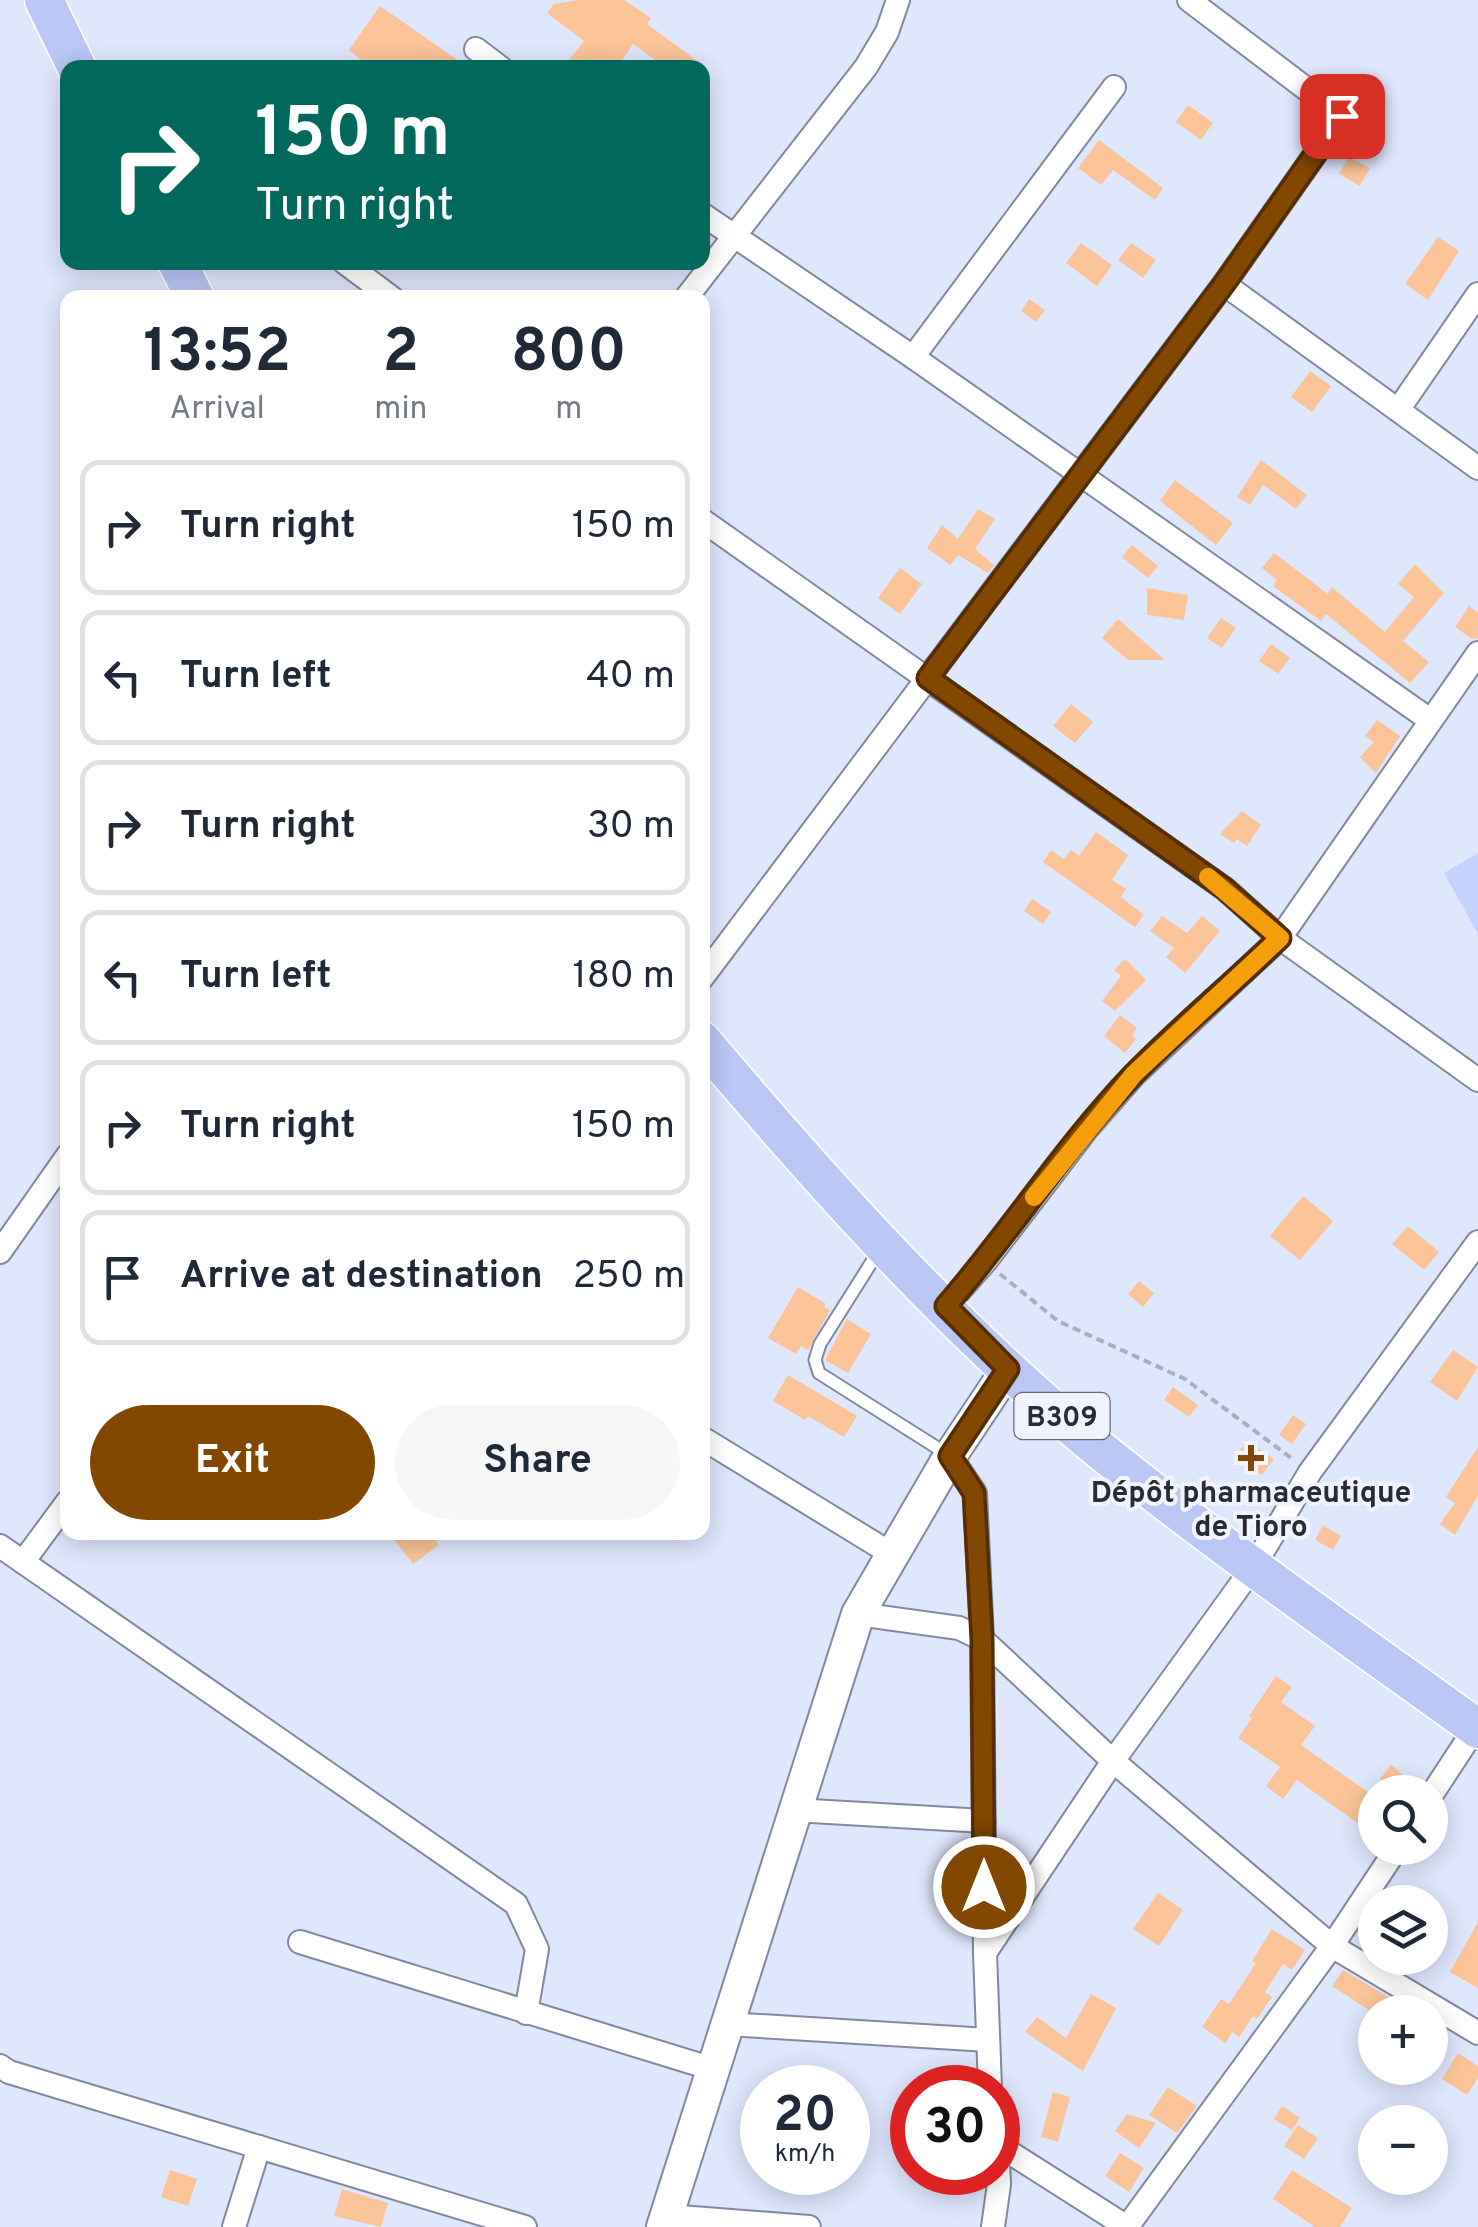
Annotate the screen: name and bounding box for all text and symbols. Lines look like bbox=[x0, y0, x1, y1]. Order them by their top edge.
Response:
pin bbox=[1300, 74, 1385, 159]
icon: arrive bbox=[1315, 89, 1370, 144]
text: 150 m bbox=[255, 92, 450, 181]
icon: right bbox=[90, 100, 220, 230]
text: Turn right bbox=[255, 179, 454, 236]
text: 13:52 bbox=[143, 317, 291, 393]
text: 2 bbox=[383, 317, 419, 393]
text: 800 bbox=[511, 317, 627, 393]
text: Arrival bbox=[169, 390, 265, 430]
text: min bbox=[374, 390, 428, 430]
text: m bbox=[555, 390, 582, 430]
icon: right bbox=[95, 500, 150, 555]
text: Turn right bbox=[180, 503, 355, 552]
text: 150 m bbox=[572, 503, 675, 552]
icon: left bbox=[95, 650, 150, 705]
text: Turn left bbox=[180, 653, 332, 702]
text: 40 m bbox=[586, 653, 675, 702]
icon: right bbox=[95, 800, 150, 855]
text: Turn right bbox=[180, 803, 355, 852]
text: 30 m bbox=[587, 803, 675, 852]
icon: left bbox=[95, 950, 150, 1005]
text: Turn left bbox=[180, 953, 332, 1002]
text: 180 m bbox=[572, 953, 675, 1002]
icon: right bbox=[95, 1100, 150, 1155]
text: Turn right bbox=[180, 1103, 355, 1152]
text: 150 m bbox=[572, 1103, 675, 1152]
icon: arrive bbox=[95, 1250, 150, 1305]
text: Arrive at destination bbox=[180, 1253, 543, 1302]
text: 250 m bbox=[573, 1253, 685, 1302]
road number: B309 bbox=[1014, 1393, 1110, 1439]
button: Exit bbox=[90, 1405, 375, 1520]
button: Share bbox=[395, 1405, 680, 1520]
marker: Dépôt pharmaceutique de Tioro bbox=[1240, 1447, 1262, 1469]
place label: Dépôt pharmaceutique de Tioro bbox=[1091, 1476, 1411, 1547]
map controls bbox=[1358, 1775, 1448, 2195]
button: search bbox=[1358, 1775, 1448, 1865]
position arrow bbox=[932, 1835, 1036, 1939]
button: layers bbox=[1358, 1885, 1448, 1975]
button: + bbox=[1358, 1995, 1448, 2085]
speed limit sign: 30 bbox=[890, 2065, 1020, 2195]
text: 20 bbox=[773, 2086, 837, 2149]
button: − bbox=[1358, 2105, 1448, 2195]
text: km/h bbox=[775, 2139, 835, 2171]

